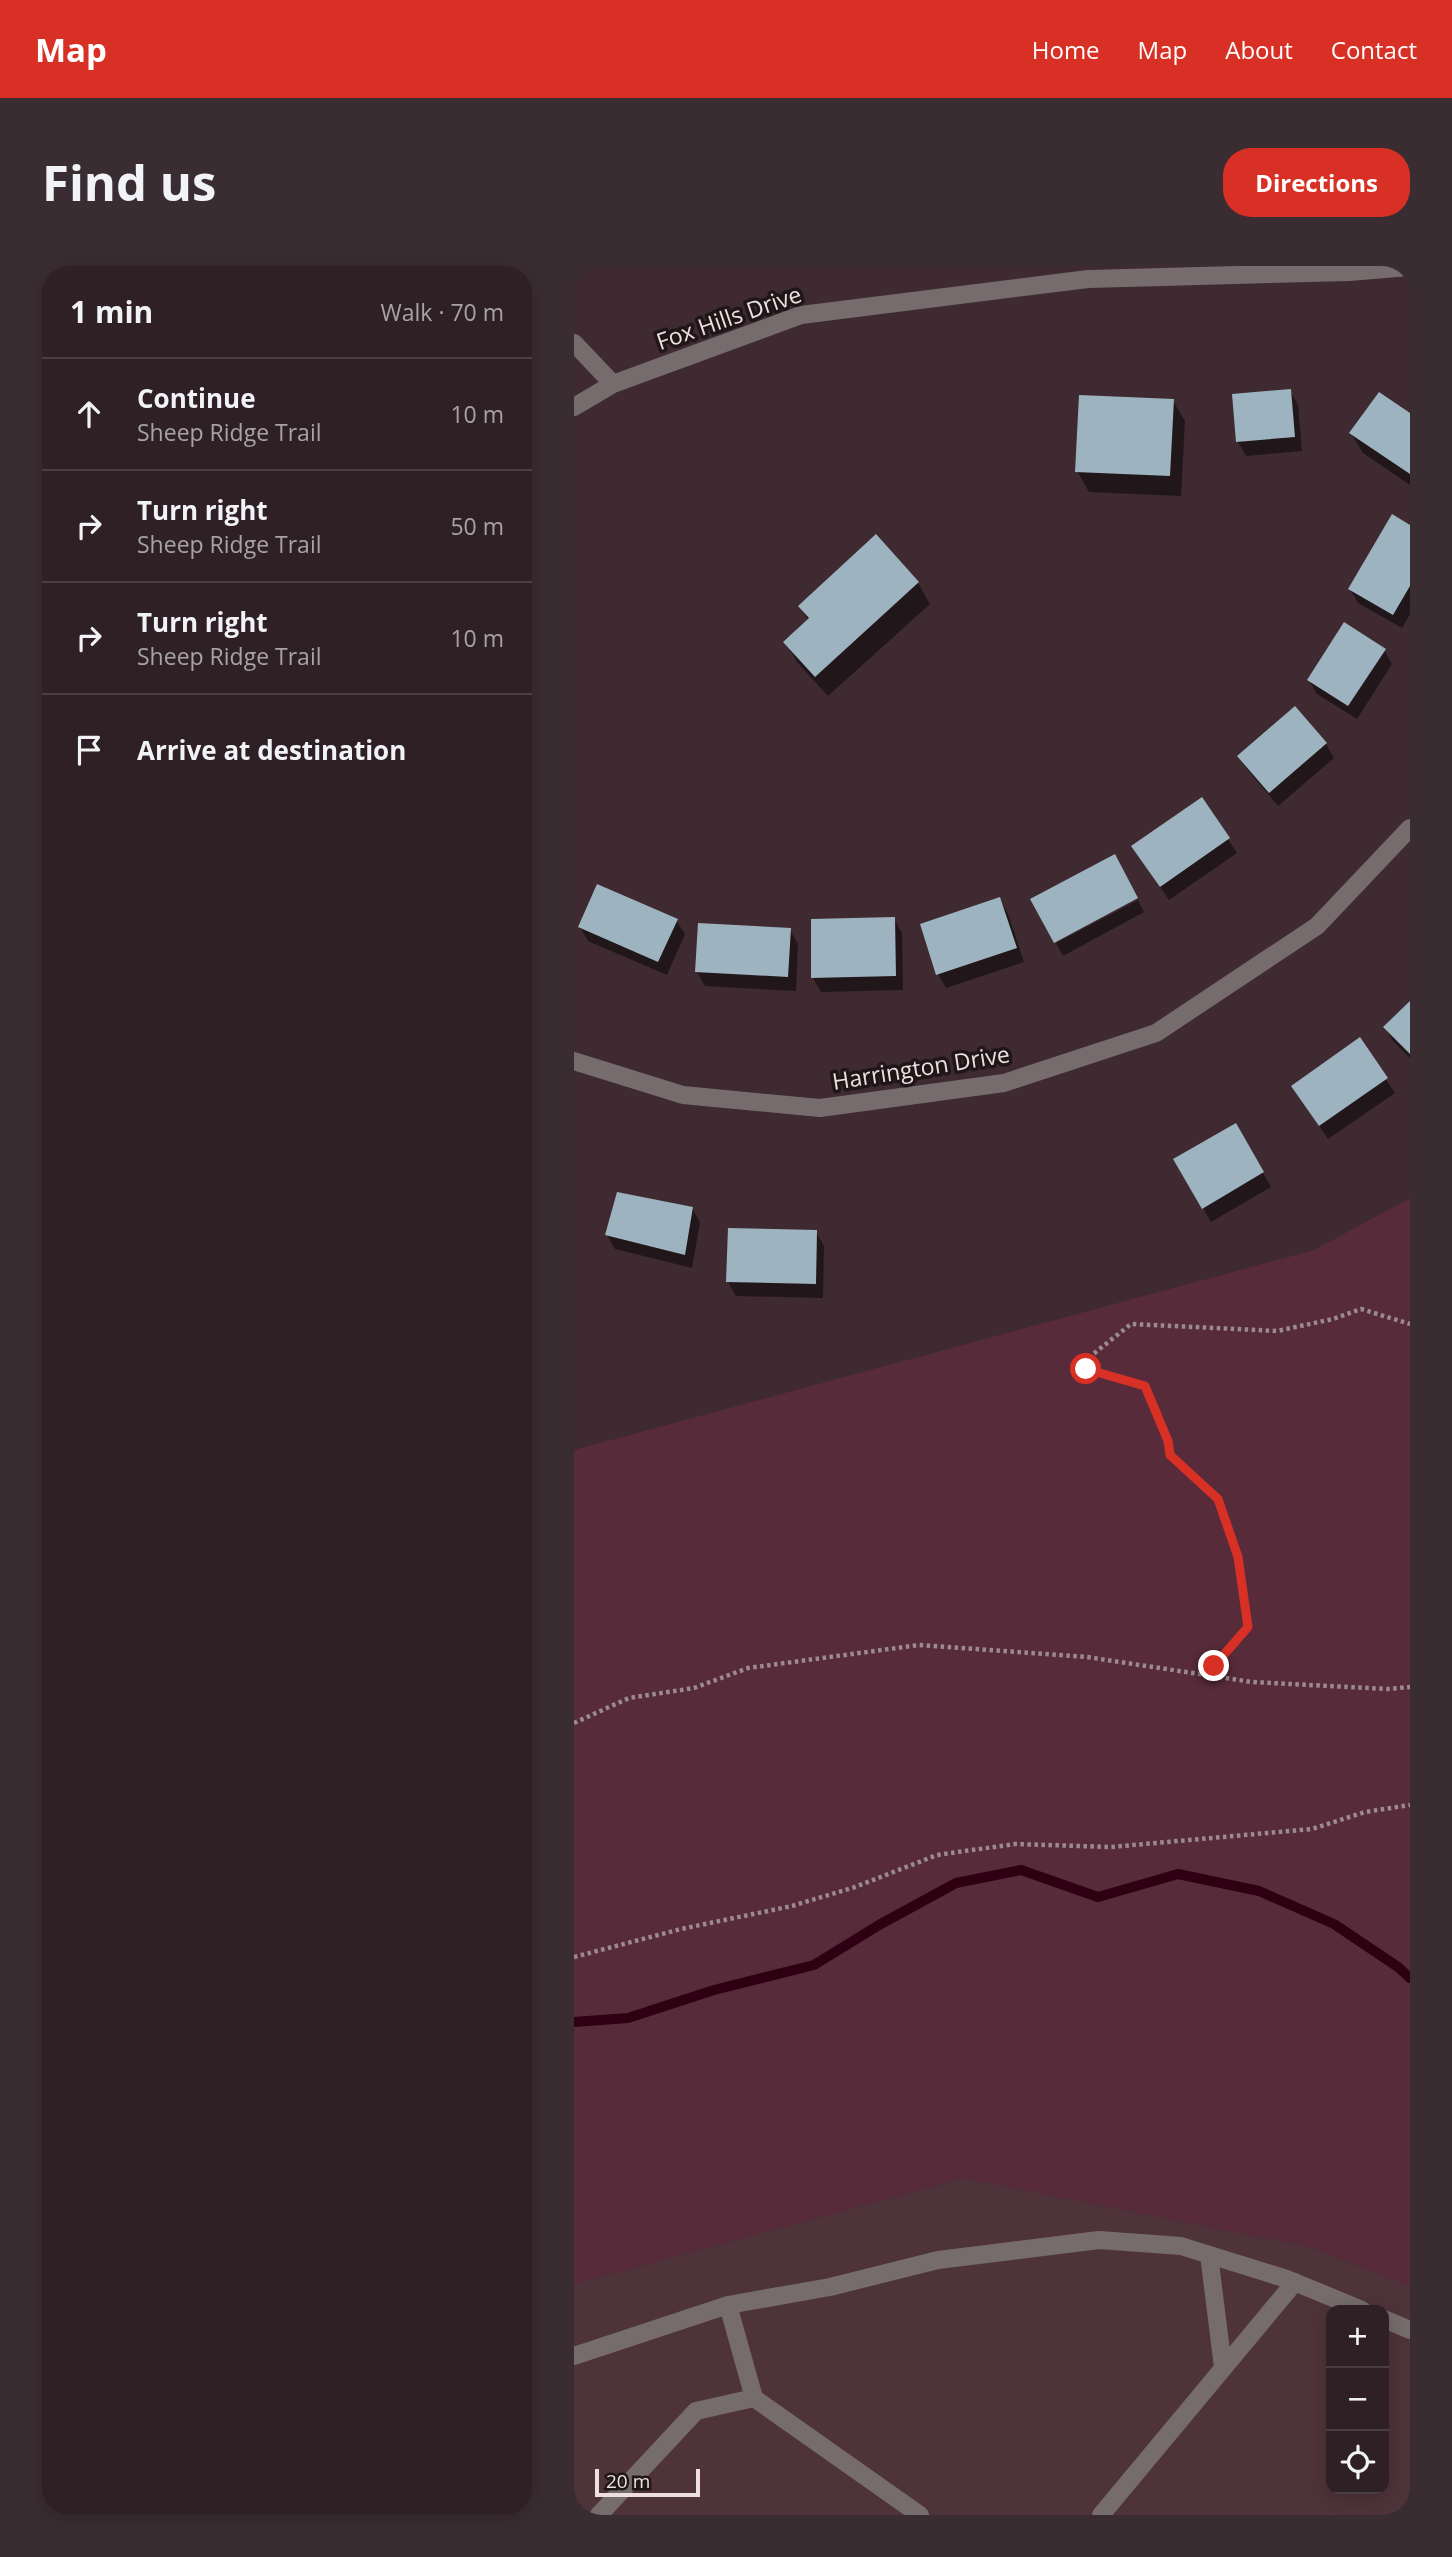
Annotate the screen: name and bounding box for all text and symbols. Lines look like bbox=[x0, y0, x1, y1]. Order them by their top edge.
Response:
text: Map bbox=[35, 27, 107, 72]
text: Home bbox=[1032, 33, 1100, 66]
text: Map bbox=[1138, 33, 1187, 66]
text: About bbox=[1225, 33, 1293, 66]
text: Contact bbox=[1331, 33, 1417, 66]
button: Directions bbox=[1223, 148, 1410, 217]
text: Find us bbox=[42, 149, 216, 215]
street label: Fox Hills Drive bbox=[652, 277, 805, 357]
text: 1 min bbox=[70, 291, 153, 332]
text: Walk · 70 m bbox=[381, 296, 504, 328]
text: Continue bbox=[137, 380, 256, 416]
icon: ahead bbox=[70, 395, 108, 433]
text: 10 m bbox=[450, 398, 504, 430]
text: Sheep Ridge Trail bbox=[137, 416, 322, 448]
text: Turn right bbox=[137, 492, 268, 528]
icon: right bbox=[70, 507, 108, 545]
text: 50 m bbox=[450, 510, 504, 542]
text: Sheep Ridge Trail bbox=[137, 528, 322, 560]
text: Turn right bbox=[137, 604, 268, 640]
icon: right bbox=[70, 619, 108, 657]
text: 10 m bbox=[450, 622, 504, 654]
text: Sheep Ridge Trail bbox=[137, 640, 322, 672]
icon: arrive bbox=[70, 731, 108, 769]
text: Arrive at destination bbox=[137, 732, 406, 768]
street label: Harrington Drive bbox=[830, 1037, 1012, 1097]
route start bbox=[1070, 1353, 1101, 1384]
route end bbox=[1198, 1650, 1229, 1681]
map controls bbox=[1326, 2305, 1389, 2494]
button: + bbox=[1326, 2305, 1389, 2368]
button: − bbox=[1326, 2368, 1389, 2431]
button: locate bbox=[1326, 2431, 1389, 2494]
scale bar bbox=[595, 2466, 700, 2498]
text: 20 m bbox=[606, 2468, 650, 2494]

